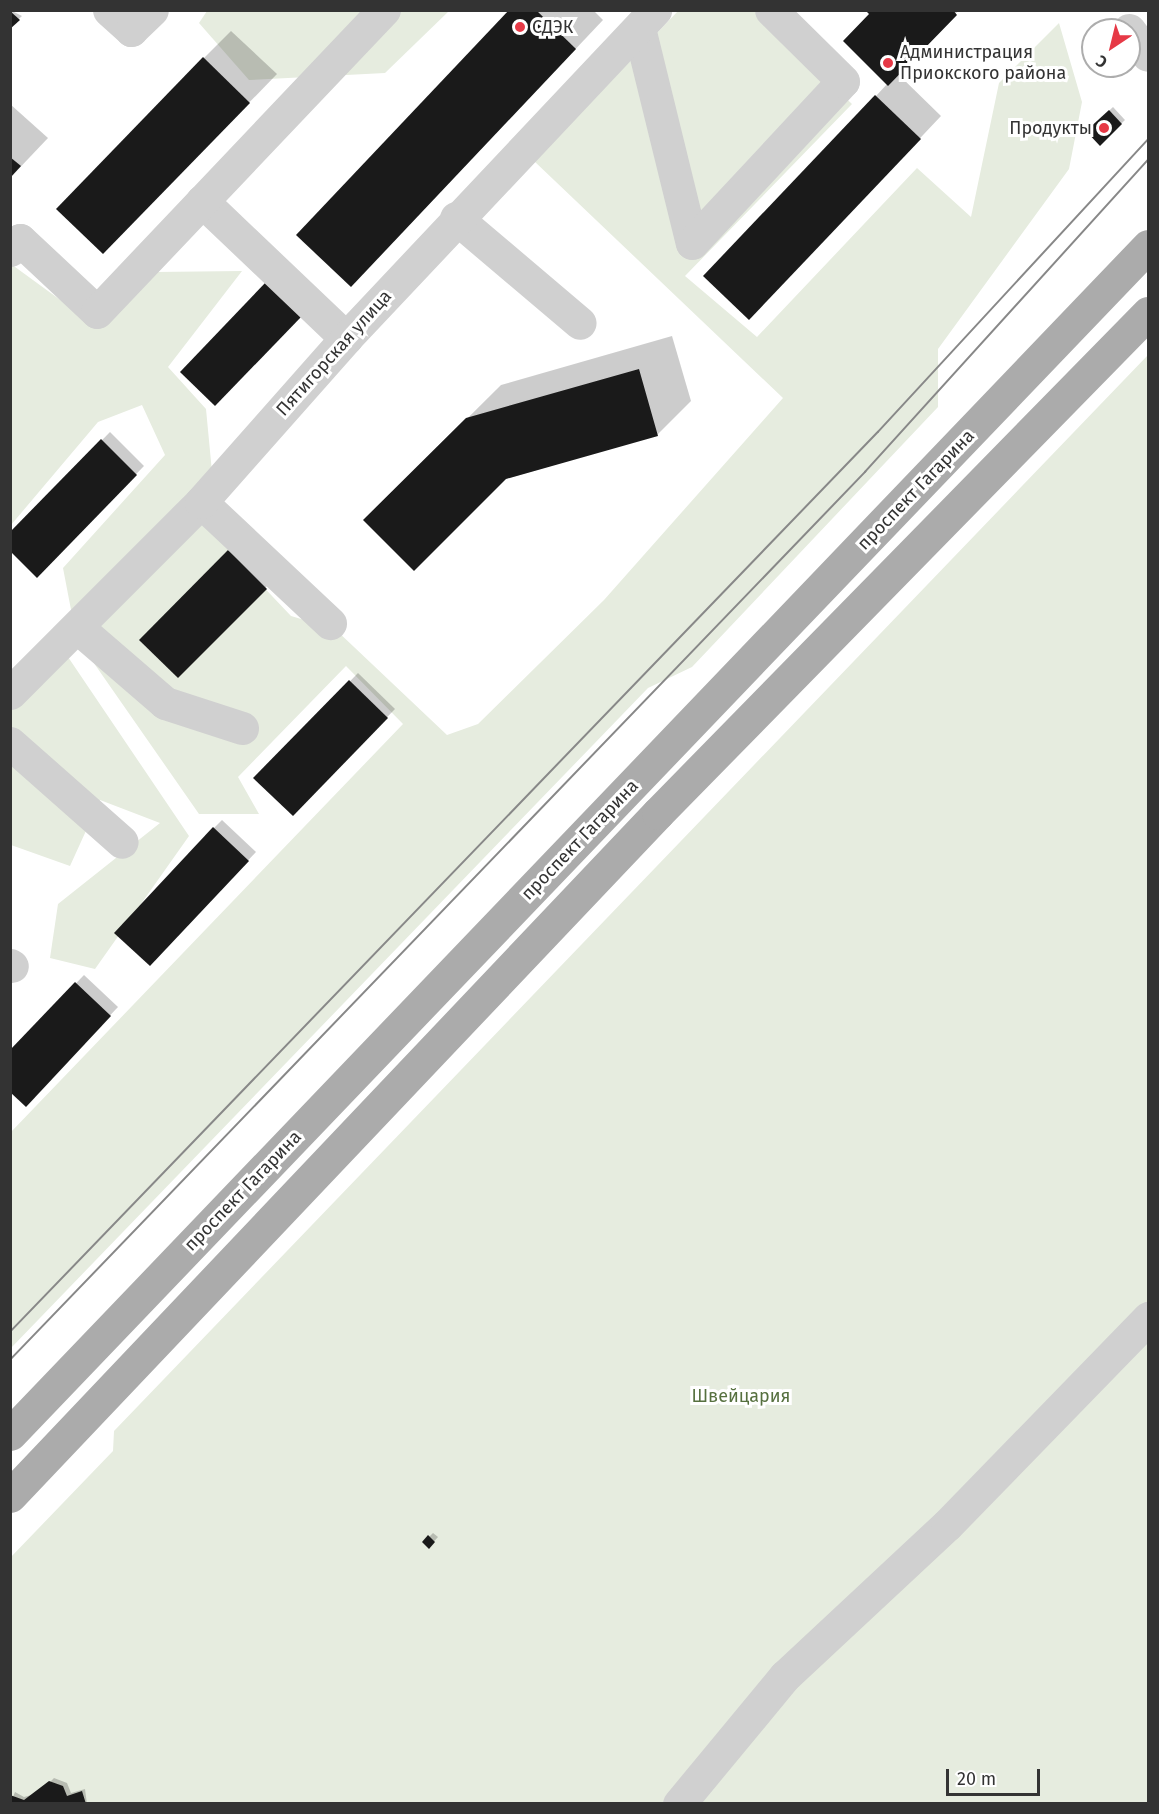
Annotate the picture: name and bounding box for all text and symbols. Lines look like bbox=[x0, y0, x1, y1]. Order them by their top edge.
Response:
place label: СДЭК bbox=[532, 16, 573, 38]
north arrow bbox=[1081, 18, 1141, 78]
marker: СДЭК bbox=[513, 20, 527, 34]
place label: Администрация Приокского района bbox=[900, 42, 1066, 84]
text: С bbox=[1092, 51, 1111, 72]
marker: Администрация Приокского района bbox=[881, 56, 895, 70]
place label: Продукты bbox=[1009, 117, 1092, 139]
marker: Продукты bbox=[1097, 121, 1111, 135]
street label: Пятигорская улица bbox=[272, 286, 396, 420]
street label: проспект Гагарина bbox=[853, 425, 979, 555]
street label: проспект Гагарина bbox=[517, 775, 643, 905]
street label: проспект Гагарина bbox=[180, 1126, 306, 1256]
park label: Швейцария bbox=[691, 1385, 791, 1407]
scale bar bbox=[949, 1757, 1044, 1795]
text: 20 m bbox=[957, 1768, 996, 1790]

